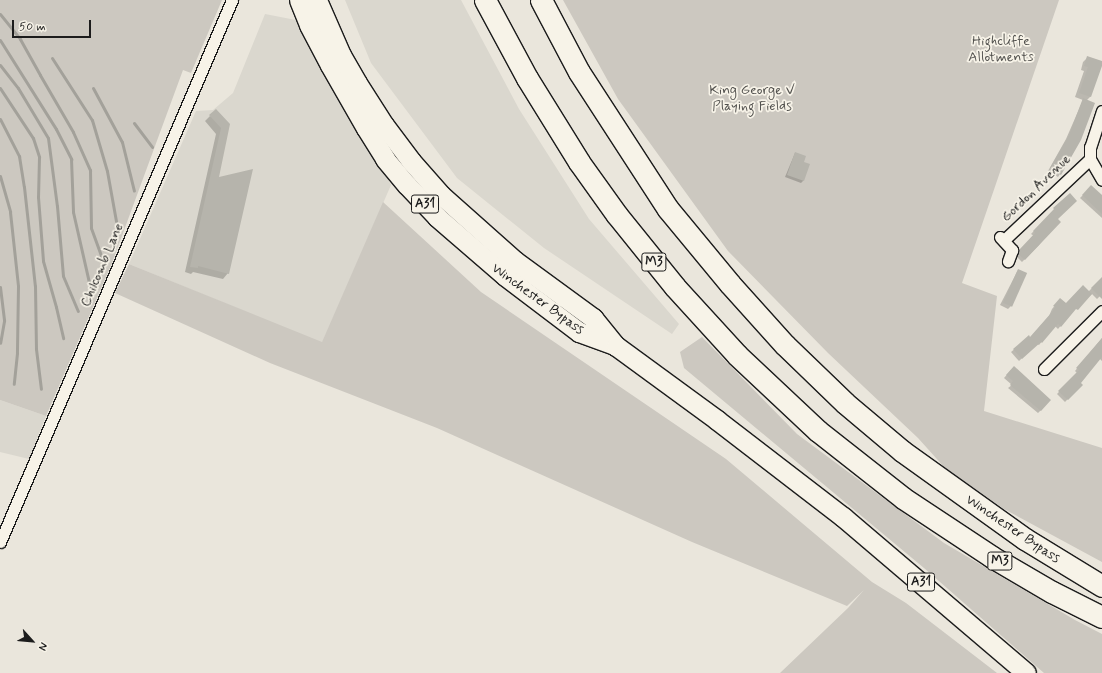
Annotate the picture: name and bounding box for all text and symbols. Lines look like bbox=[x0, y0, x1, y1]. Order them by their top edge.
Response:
scale bar bbox=[14, 12, 93, 38]
text: 50 m bbox=[19, 19, 46, 35]
park label: Highcliffe Allotments bbox=[968, 33, 1034, 66]
park label: King George V Playing Fields bbox=[709, 82, 795, 114]
street label: Gordon Avenue bbox=[998, 151, 1074, 225]
road number: A31 bbox=[411, 193, 439, 215]
street label: Chilcomb Lane bbox=[77, 221, 127, 309]
road number: M3 bbox=[641, 251, 667, 273]
street label: Winchester Bypass bbox=[488, 259, 588, 339]
street label: Winchester Bypass bbox=[962, 491, 1064, 567]
road number: M3 bbox=[987, 550, 1013, 572]
road number: A31 bbox=[907, 571, 935, 593]
north arrow bbox=[12, 621, 52, 661]
text: N bbox=[35, 640, 51, 653]

